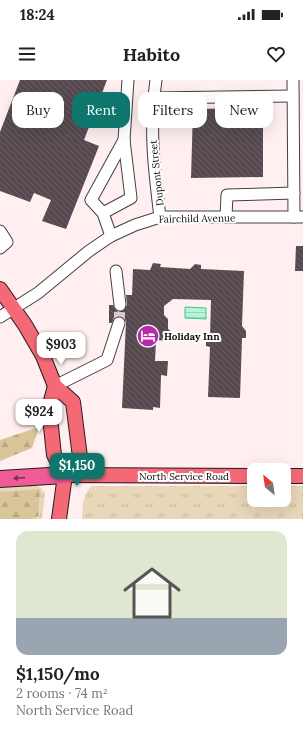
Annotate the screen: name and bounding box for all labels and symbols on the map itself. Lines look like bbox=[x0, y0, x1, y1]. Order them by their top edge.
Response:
street label: Dupont Street bbox=[147, 139, 166, 206]
street label: Fairchild Avenue bbox=[159, 211, 236, 226]
hotel icon: Holiday Inn bbox=[135, 323, 161, 349]
place label: Holiday Inn bbox=[164, 330, 220, 343]
pin: $903 bbox=[37, 332, 85, 366]
pin: $924 bbox=[15, 399, 63, 433]
pin: $1,150 bbox=[44, 453, 110, 487]
north arrow bbox=[247, 463, 291, 507]
street label: North Service Road bbox=[139, 470, 229, 483]
one-way arrow bbox=[13, 474, 25, 481]

